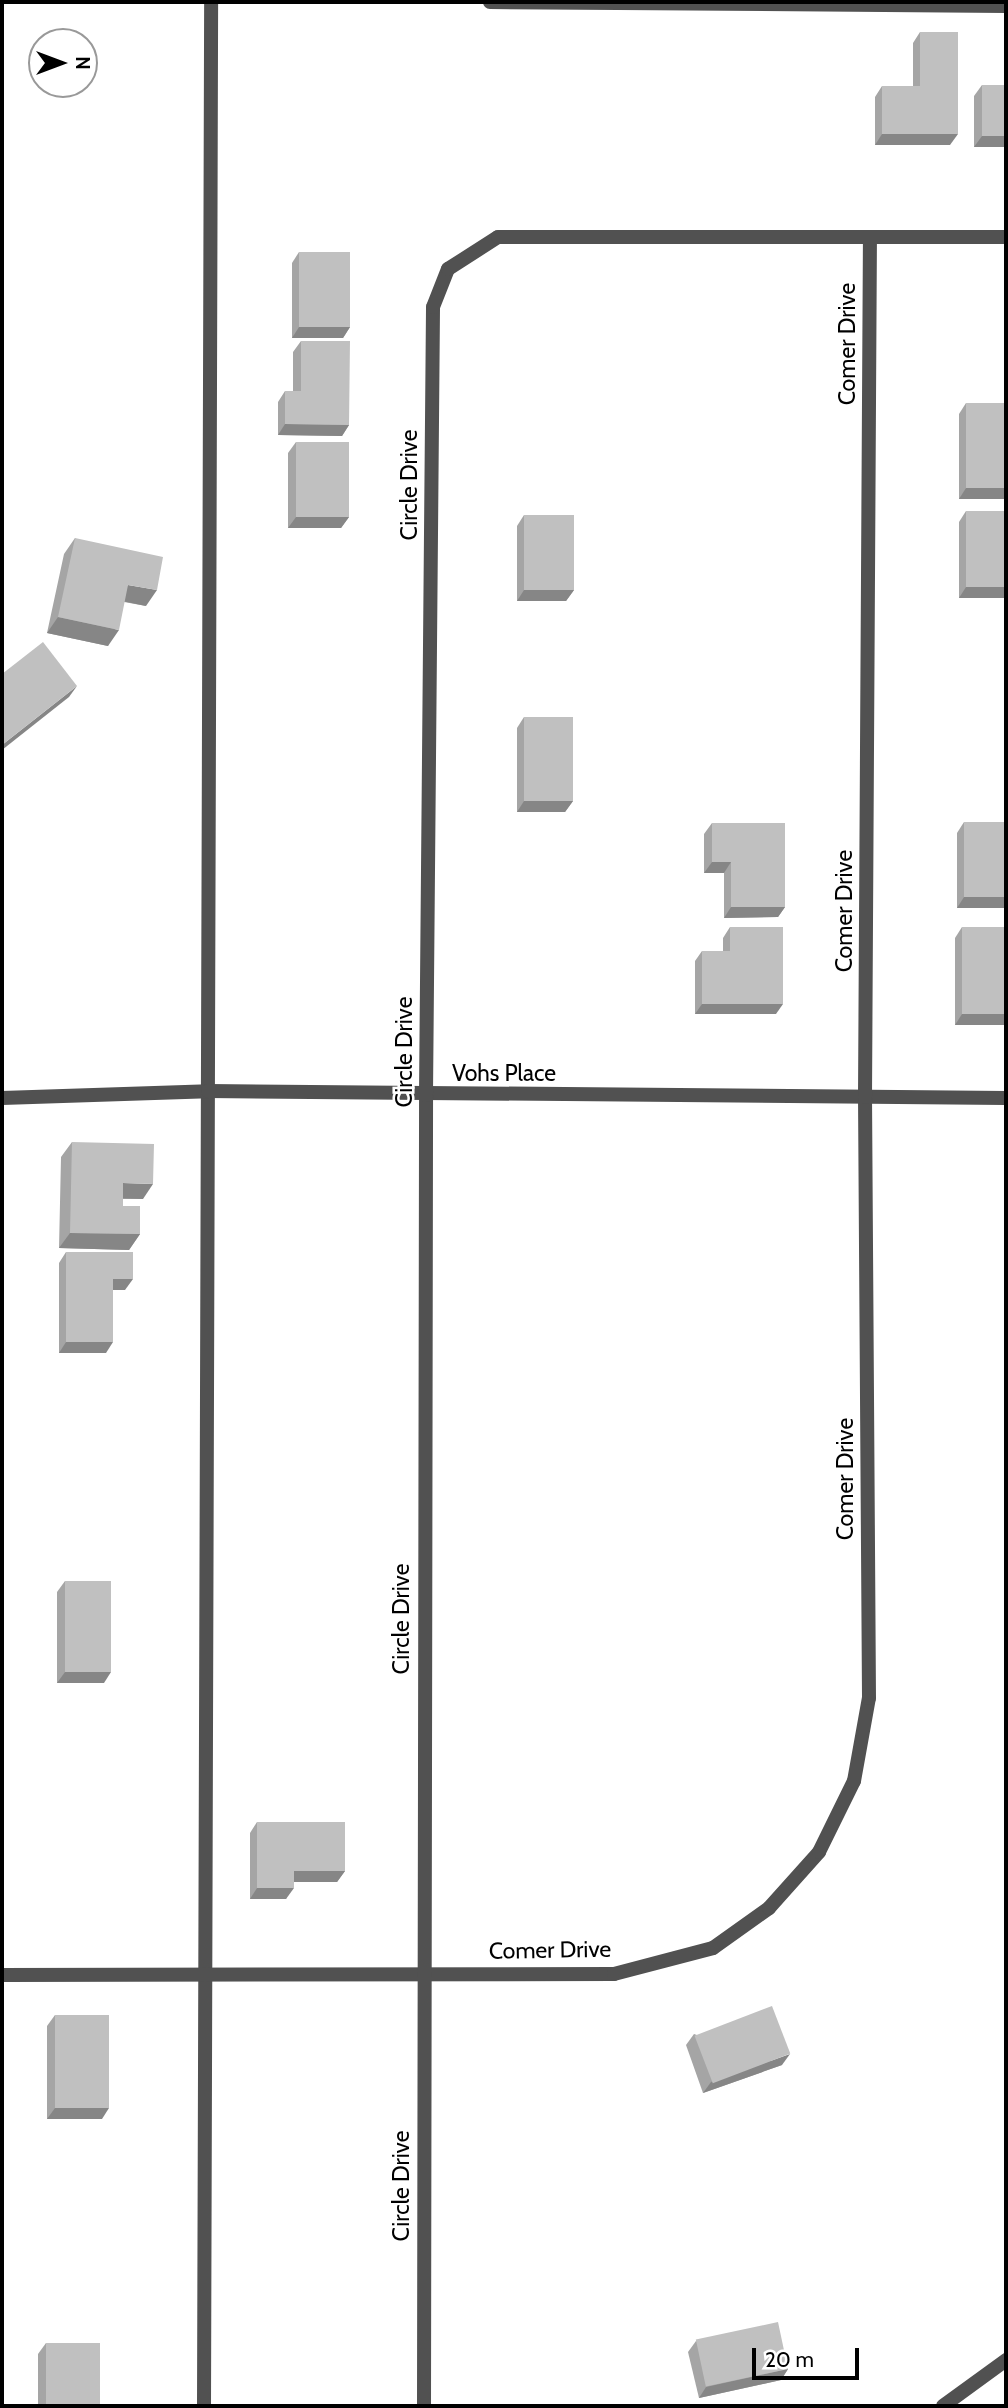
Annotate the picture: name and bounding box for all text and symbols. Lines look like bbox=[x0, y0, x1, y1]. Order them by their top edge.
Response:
north arrow bbox=[28, 28, 98, 98]
text: N bbox=[71, 56, 94, 70]
street label: Comer Drive bbox=[833, 283, 861, 405]
street label: Circle Drive bbox=[395, 429, 423, 541]
street label: Comer Drive bbox=[830, 850, 858, 972]
street label: Circle Drive bbox=[390, 996, 418, 1108]
street label: Vohs Place bbox=[452, 1059, 556, 1087]
street label: Comer Drive bbox=[831, 1418, 859, 1540]
street label: Circle Drive bbox=[387, 1563, 415, 1675]
street label: Comer Drive bbox=[489, 1935, 611, 1965]
street label: Circle Drive bbox=[387, 2130, 415, 2242]
scale bar bbox=[756, 2334, 863, 2378]
text: 20 m bbox=[765, 2347, 814, 2372]

